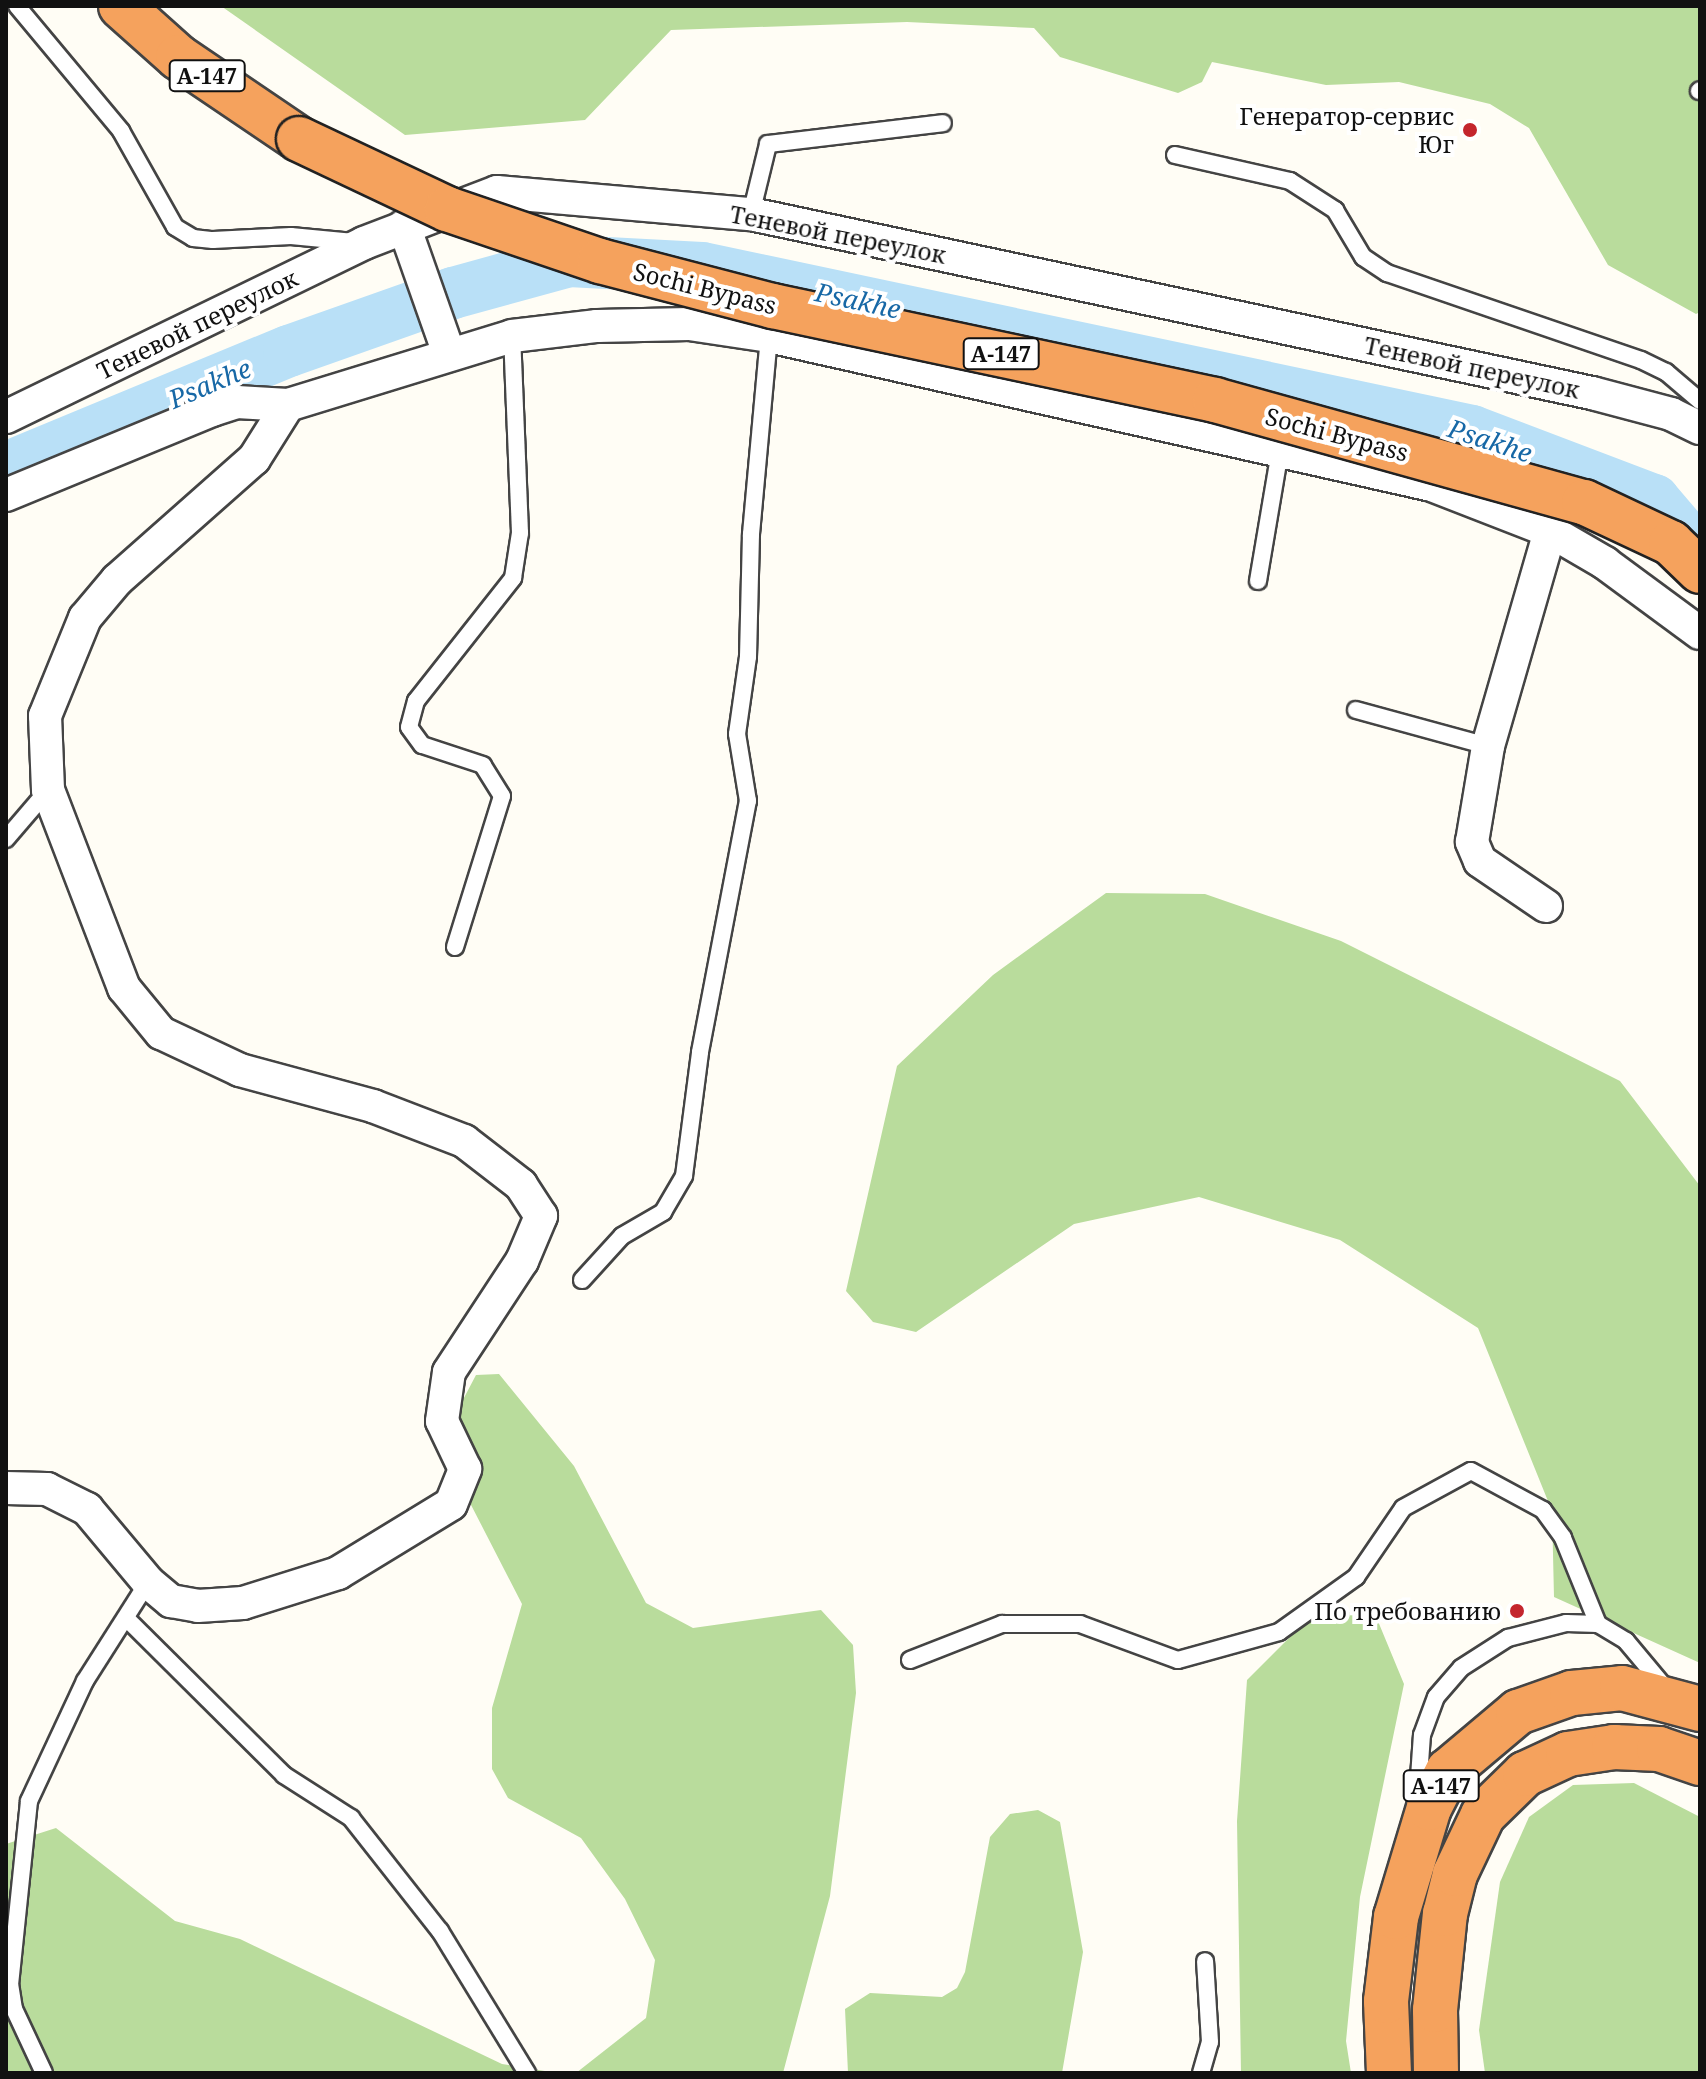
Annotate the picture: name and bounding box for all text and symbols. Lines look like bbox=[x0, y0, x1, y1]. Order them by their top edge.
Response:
road number: А-147 bbox=[167, 58, 247, 94]
place label: Генератор-сервис Юг bbox=[1239, 102, 1454, 158]
marker: Генератор-сервис Юг bbox=[1461, 121, 1479, 139]
street label: Теневой переулок bbox=[727, 199, 949, 269]
street label: Sochi Bypass bbox=[630, 256, 780, 320]
street label: Теневой переулок bbox=[92, 263, 302, 385]
water label: Psakhe bbox=[812, 277, 904, 325]
street label: Теневой переулок bbox=[1362, 330, 1582, 404]
road number: А-147 bbox=[961, 336, 1041, 372]
water label: Psakhe bbox=[164, 353, 256, 415]
street label: Sochi Bypass bbox=[1262, 401, 1412, 467]
water label: Psakhe bbox=[1444, 413, 1536, 469]
place label: По требованию bbox=[1314, 1597, 1501, 1625]
marker: По требованию bbox=[1508, 1602, 1526, 1620]
road number: А-147 bbox=[1401, 1768, 1481, 1804]

